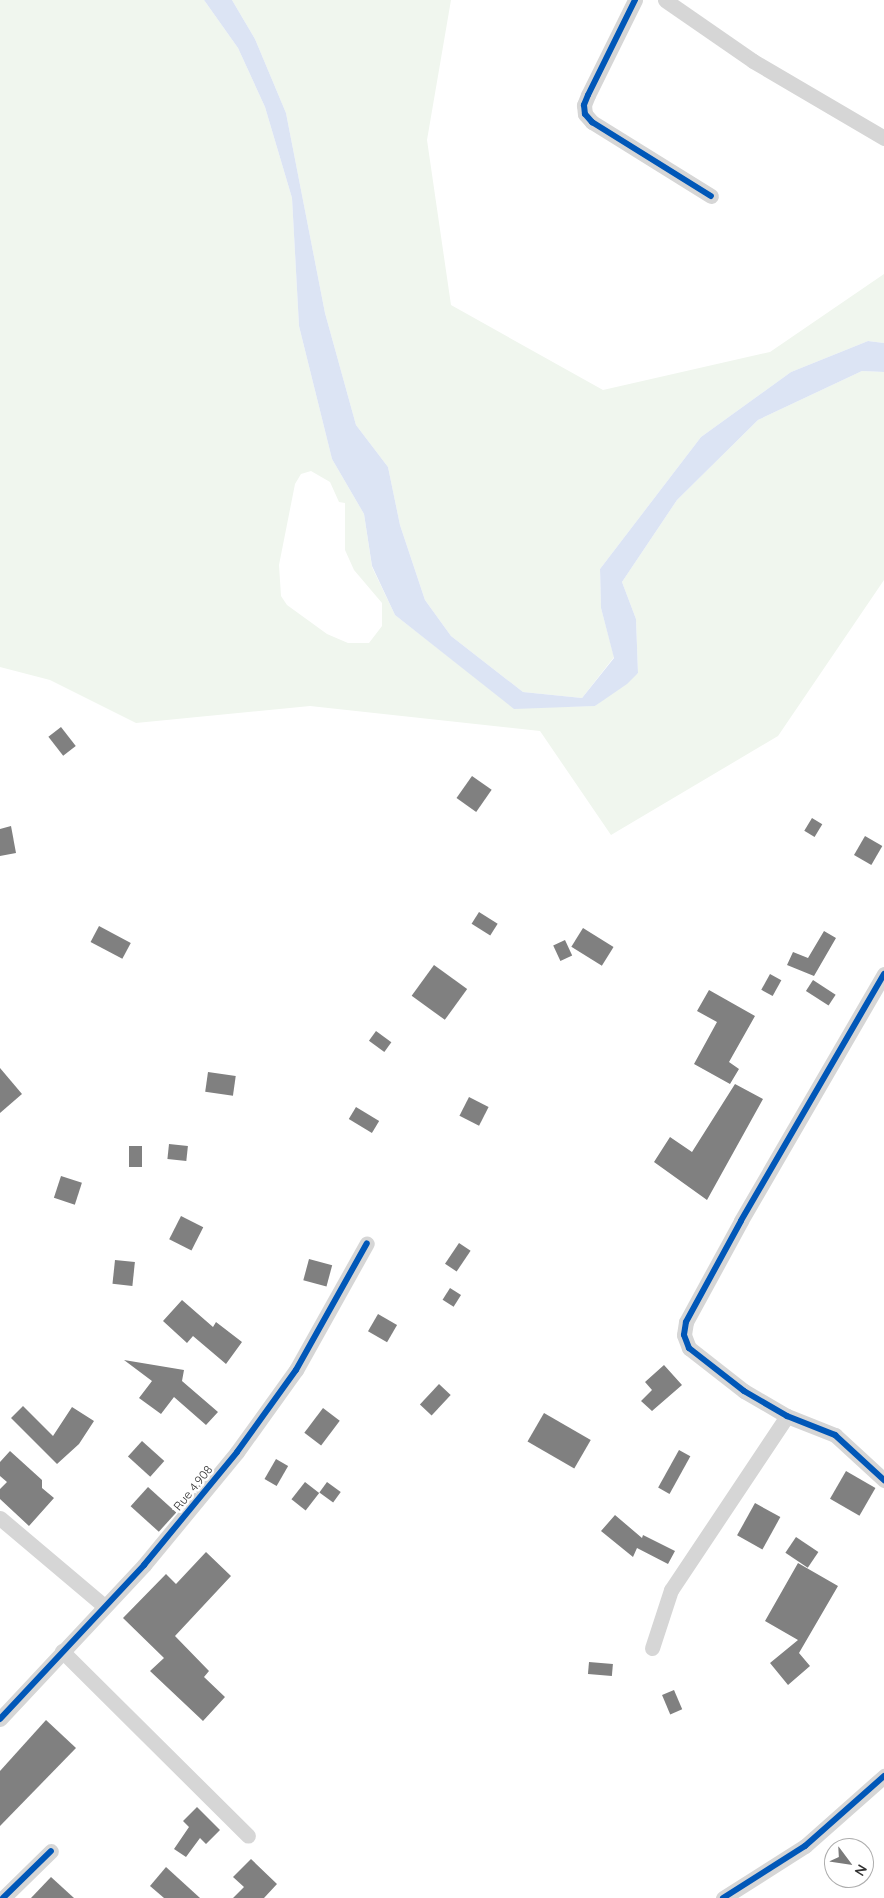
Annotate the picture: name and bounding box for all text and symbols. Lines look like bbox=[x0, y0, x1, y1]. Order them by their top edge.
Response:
street label: Rue 4.908 bbox=[171, 1463, 215, 1513]
north arrow bbox=[824, 1838, 874, 1888]
text: N bbox=[851, 1861, 871, 1879]

